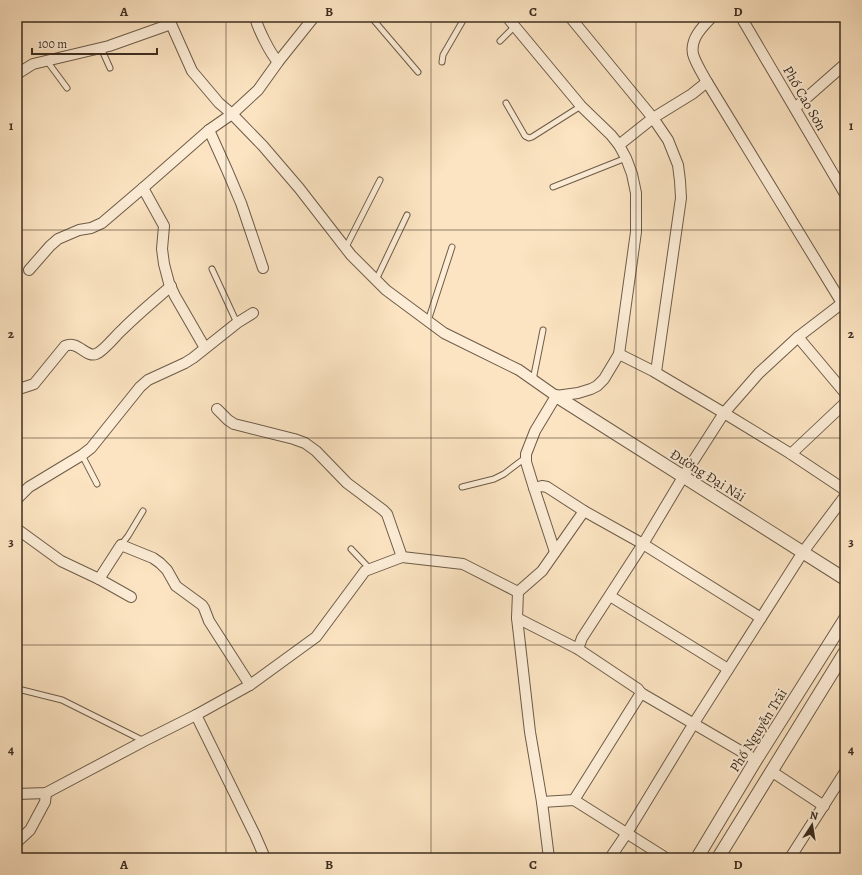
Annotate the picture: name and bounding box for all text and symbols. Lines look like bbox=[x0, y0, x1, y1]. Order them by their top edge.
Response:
text: A bbox=[119, 3, 129, 20]
text: B bbox=[325, 3, 333, 20]
text: C bbox=[529, 3, 537, 20]
text: D bbox=[733, 3, 743, 20]
scale bar bbox=[32, 30, 157, 56]
text: 100 m bbox=[38, 36, 67, 52]
street label: Phố Cao Sơn bbox=[778, 62, 831, 134]
text: 1 bbox=[9, 117, 14, 134]
text: 1 bbox=[849, 117, 854, 134]
text: 2 bbox=[8, 325, 15, 342]
text: 2 bbox=[848, 325, 855, 342]
street label: Đường Đại Nải bbox=[666, 445, 749, 506]
text: 3 bbox=[8, 533, 14, 550]
text: 3 bbox=[848, 533, 854, 550]
street label: Phố Nguyễn Trãi bbox=[725, 685, 792, 776]
text: 4 bbox=[8, 741, 14, 758]
text: 4 bbox=[848, 741, 854, 758]
north arrow bbox=[792, 805, 832, 845]
text: N bbox=[808, 808, 819, 824]
text: A bbox=[119, 856, 129, 873]
text: B bbox=[325, 856, 333, 873]
text: C bbox=[529, 856, 537, 873]
text: D bbox=[733, 856, 743, 873]

